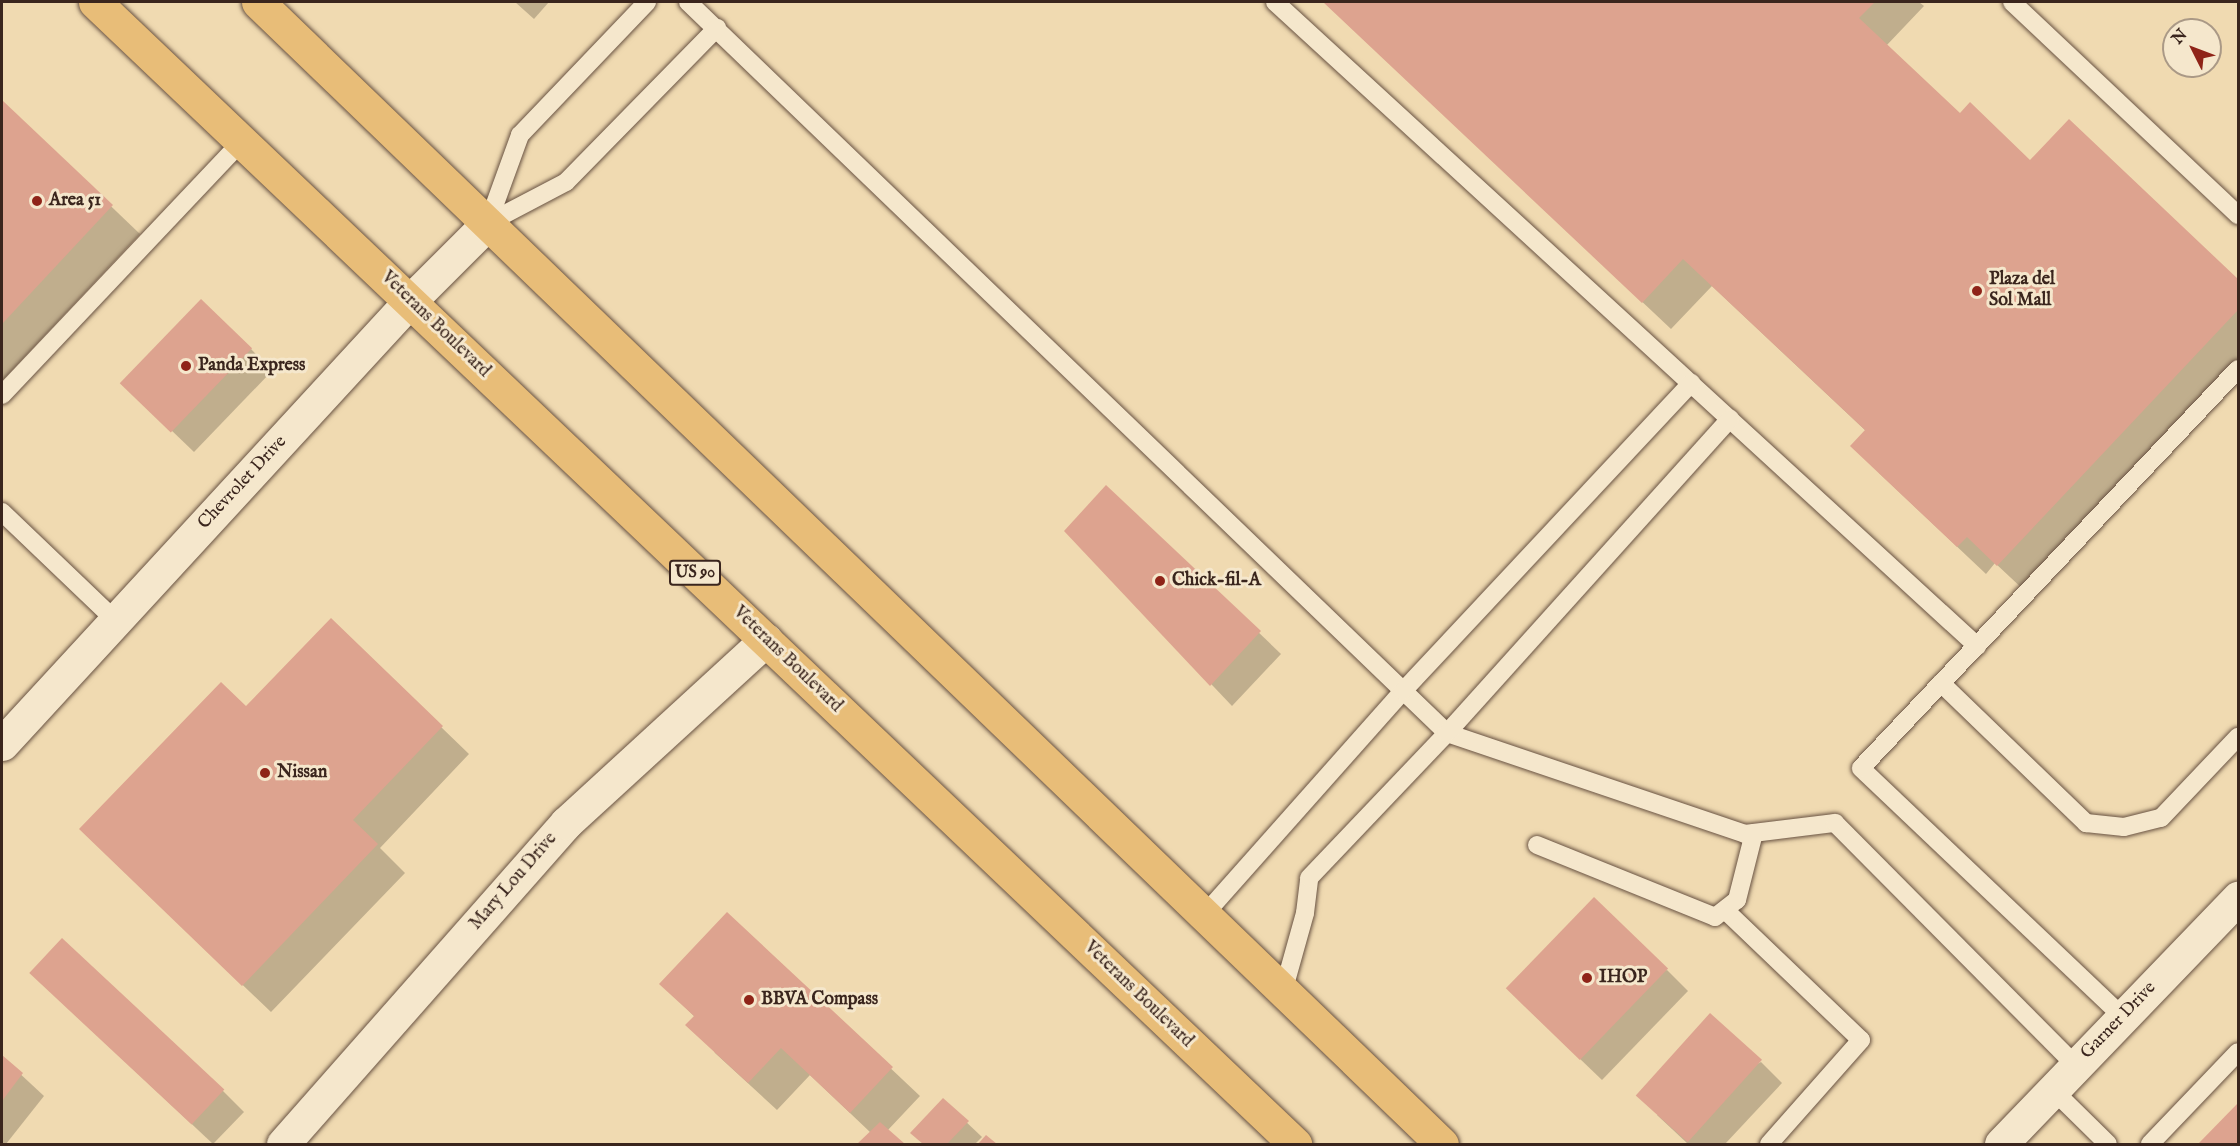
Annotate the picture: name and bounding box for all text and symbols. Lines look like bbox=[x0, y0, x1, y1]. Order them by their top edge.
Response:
north arrow bbox=[2162, 18, 2222, 78]
text: N bbox=[2168, 25, 2192, 49]
place label: Area 51 bbox=[49, 190, 101, 212]
marker: Area 51 bbox=[30, 194, 44, 208]
street label: Veterans Boulevard bbox=[376, 267, 494, 383]
place label: Plaza del Sol Mall bbox=[1989, 270, 2055, 312]
marker: Plaza del Sol Mall bbox=[1970, 284, 1984, 298]
place label: Panda Express bbox=[198, 355, 305, 377]
marker: Panda Express bbox=[179, 359, 193, 373]
street label: Chevrolet Drive bbox=[194, 432, 292, 534]
road number: US 90 bbox=[668, 560, 722, 586]
place label: Chick-fil-A bbox=[1172, 570, 1261, 592]
marker: Chick-fil-A bbox=[1153, 574, 1167, 588]
street label: Veterans Boulevard bbox=[728, 602, 846, 718]
place label: Nissan bbox=[277, 762, 327, 784]
marker: Nissan bbox=[258, 766, 272, 780]
street label: Mary Lou Drive bbox=[466, 829, 562, 935]
street label: Veterans Boulevard bbox=[1079, 937, 1197, 1053]
place label: IHOP bbox=[1599, 967, 1647, 989]
marker: IHOP bbox=[1580, 971, 1594, 985]
street label: Garner Drive bbox=[2077, 978, 2161, 1064]
place label: BBVA Compass bbox=[761, 989, 878, 1011]
marker: BBVA Compass bbox=[742, 993, 756, 1007]

